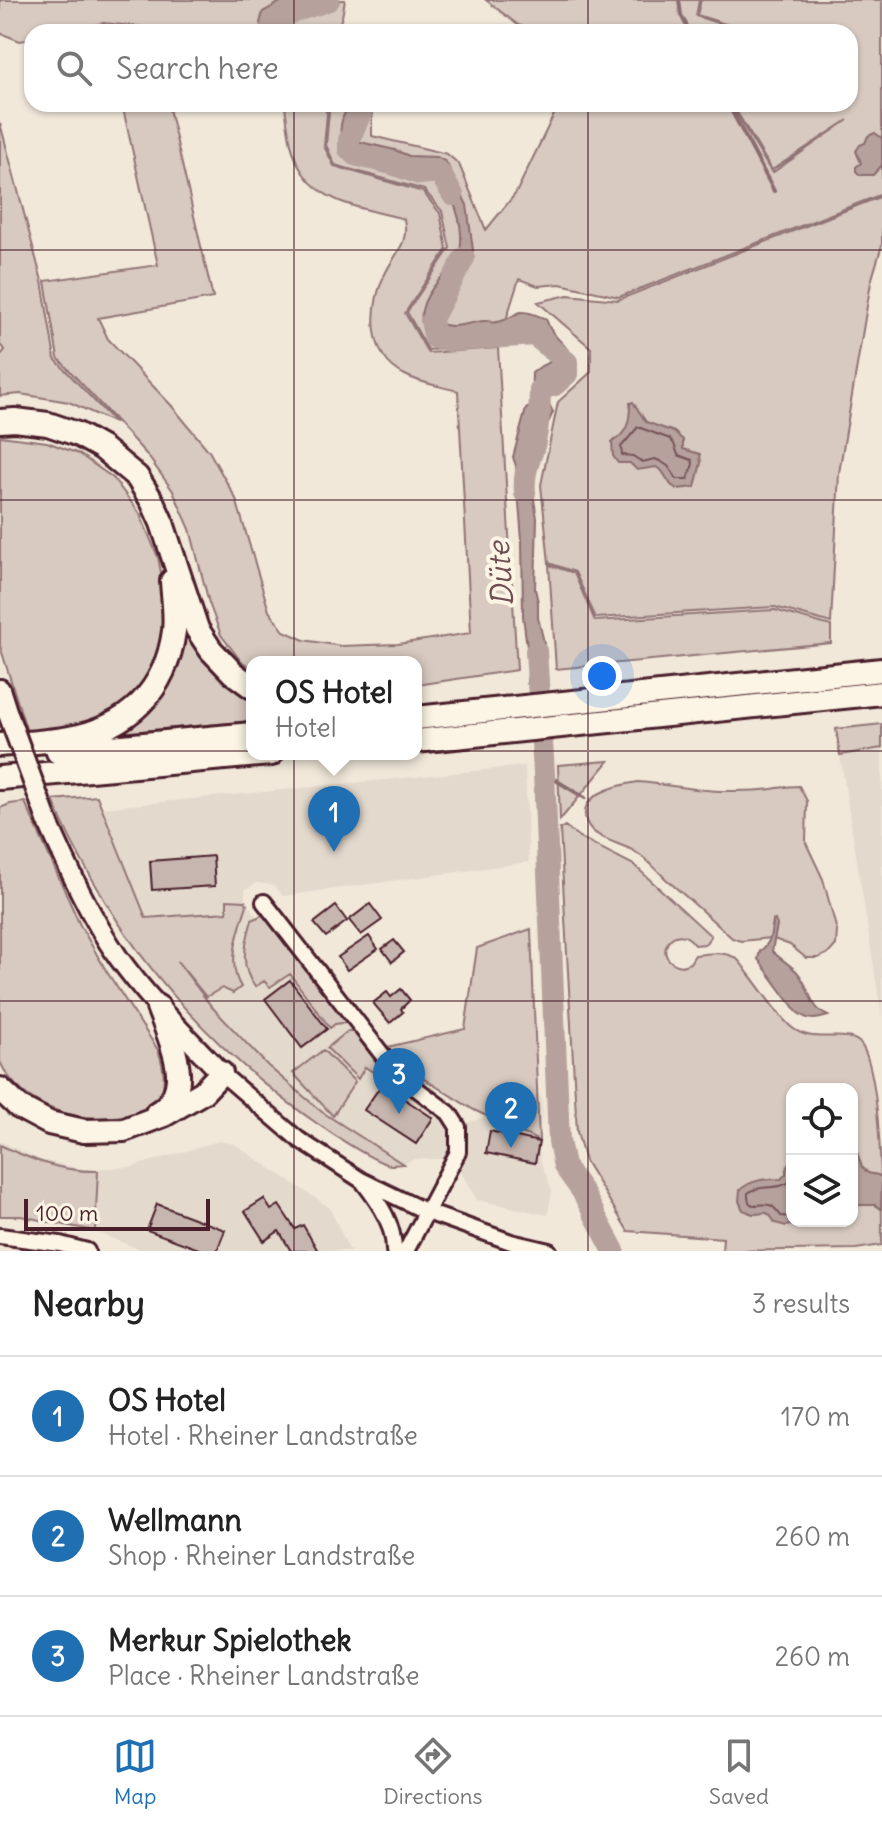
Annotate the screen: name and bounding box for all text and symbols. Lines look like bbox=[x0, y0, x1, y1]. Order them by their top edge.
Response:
search box bbox=[24, 24, 858, 112]
icon: search bbox=[52, 46, 96, 90]
text: Search here bbox=[116, 49, 279, 87]
water label: Düte bbox=[479, 539, 521, 608]
popup bbox=[246, 656, 422, 760]
your location bbox=[582, 656, 622, 696]
text: OS Hotel bbox=[275, 673, 393, 711]
text: Hotel bbox=[275, 711, 336, 744]
pin: 1 bbox=[308, 786, 360, 852]
pin: 3 bbox=[373, 1048, 425, 1114]
pin: 2 bbox=[485, 1082, 537, 1148]
map controls bbox=[786, 1083, 858, 1227]
button: locate bbox=[786, 1083, 858, 1155]
button: layers bbox=[786, 1155, 858, 1227]
scale bar bbox=[24, 1195, 210, 1231]
text: 100 m bbox=[36, 1199, 98, 1227]
text: Nearby bbox=[32, 1282, 145, 1325]
text: 3 results bbox=[752, 1287, 850, 1320]
text: OS Hotel bbox=[108, 1381, 226, 1419]
text: 1 bbox=[53, 1400, 63, 1433]
text: 170 m bbox=[781, 1400, 850, 1433]
text: Hotel · Rheiner Landstraße bbox=[108, 1419, 418, 1452]
text: Wellmann bbox=[108, 1501, 242, 1539]
text: 2 bbox=[51, 1520, 65, 1553]
text: 260 m bbox=[775, 1520, 850, 1553]
text: Shop · Rheiner Landstraße bbox=[108, 1539, 415, 1572]
text: Merkur Spielothek bbox=[108, 1621, 352, 1659]
text: 3 bbox=[51, 1640, 65, 1673]
text: 260 m bbox=[775, 1640, 850, 1673]
text: Place · Rheiner Landstraße bbox=[108, 1659, 419, 1692]
tab: Map bbox=[113, 1734, 157, 1810]
tab: Directions bbox=[383, 1734, 483, 1810]
tab: Saved bbox=[709, 1734, 769, 1810]

